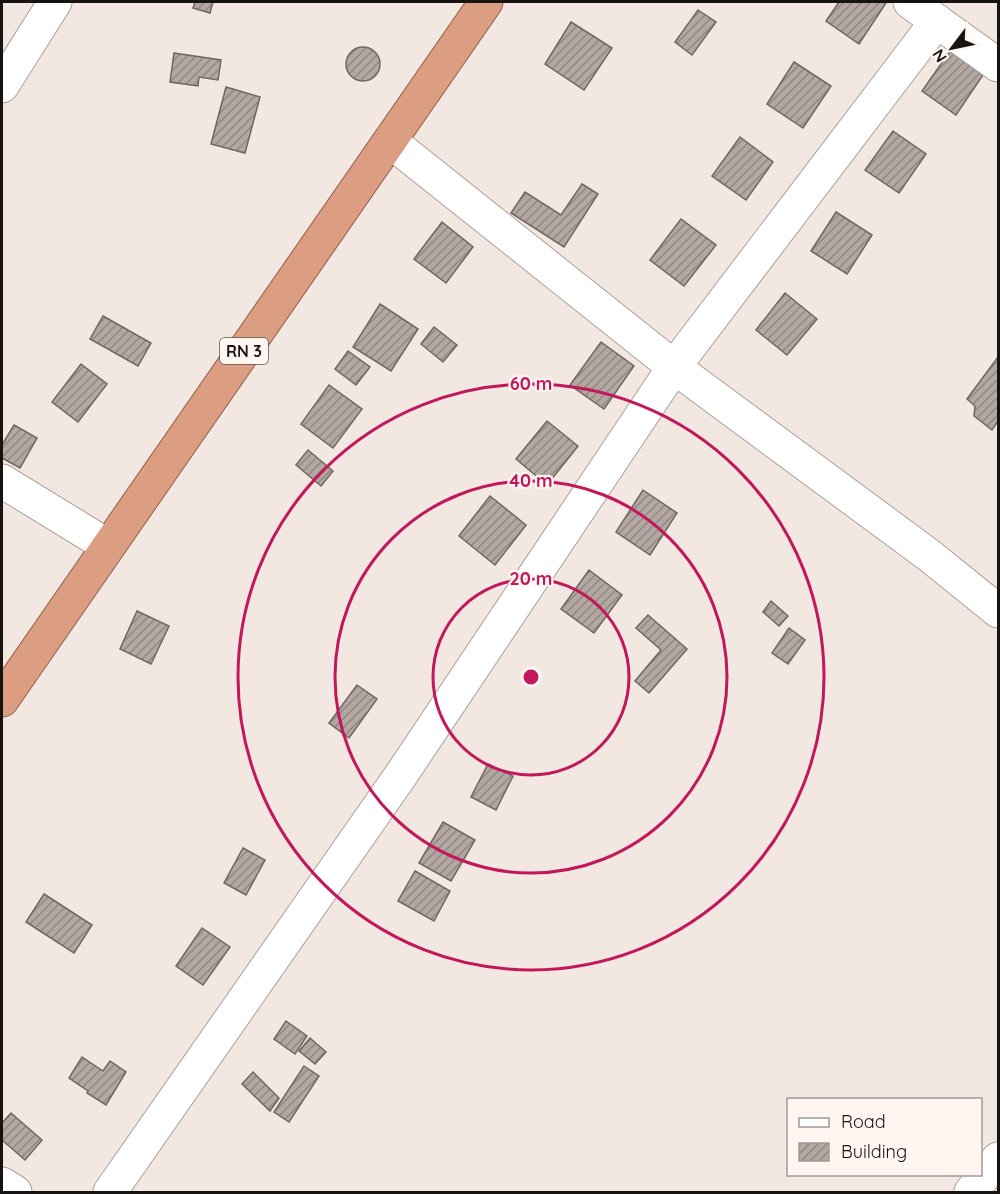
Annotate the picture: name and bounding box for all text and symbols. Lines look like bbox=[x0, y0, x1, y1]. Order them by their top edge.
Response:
north arrow bbox=[922, 18, 982, 78]
text: N bbox=[928, 46, 951, 66]
road number: RN 3 bbox=[220, 338, 268, 364]
text: 60 m bbox=[510, 372, 552, 395]
text: 40 m bbox=[509, 469, 553, 492]
text: 20 m bbox=[510, 567, 552, 590]
centre of rings bbox=[521, 667, 541, 687]
legend bbox=[787, 1098, 982, 1176]
text: Road bbox=[841, 1110, 886, 1133]
text: Building bbox=[841, 1140, 907, 1163]

